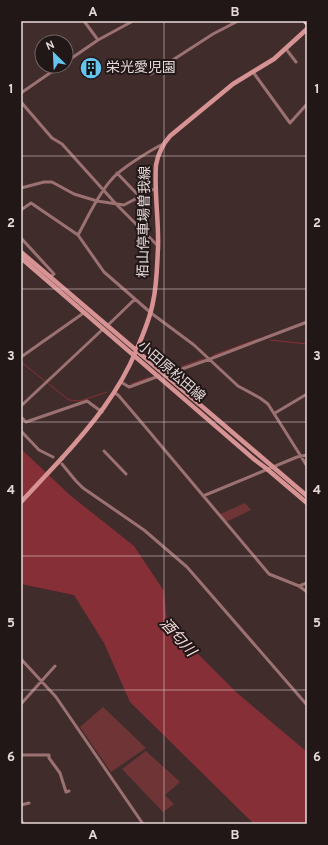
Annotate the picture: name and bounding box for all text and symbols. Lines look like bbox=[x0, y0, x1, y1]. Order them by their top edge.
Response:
text: A bbox=[88, 5, 98, 21]
text: B bbox=[231, 5, 240, 21]
north arrow bbox=[34, 34, 74, 74]
text: N bbox=[44, 38, 57, 54]
building icon: 栄光愛児園 bbox=[78, 55, 104, 81]
place label: 栄光愛児園 bbox=[106, 60, 176, 77]
text: 1 bbox=[8, 82, 14, 98]
text: 1 bbox=[314, 82, 320, 98]
street label: 栢山停車場曽我線 bbox=[136, 166, 154, 278]
text: 2 bbox=[7, 216, 15, 232]
text: 2 bbox=[313, 216, 321, 232]
street label: 小田原松田線 bbox=[134, 338, 208, 406]
text: 3 bbox=[7, 349, 15, 365]
text: 3 bbox=[313, 349, 321, 365]
text: 4 bbox=[7, 483, 15, 499]
text: 4 bbox=[313, 483, 321, 499]
water label: 酒匂川 bbox=[155, 615, 200, 663]
text: 5 bbox=[7, 616, 15, 632]
text: 5 bbox=[313, 616, 321, 632]
text: 6 bbox=[7, 750, 15, 766]
text: 6 bbox=[313, 750, 321, 766]
text: A bbox=[88, 828, 98, 844]
text: B bbox=[231, 828, 240, 844]

